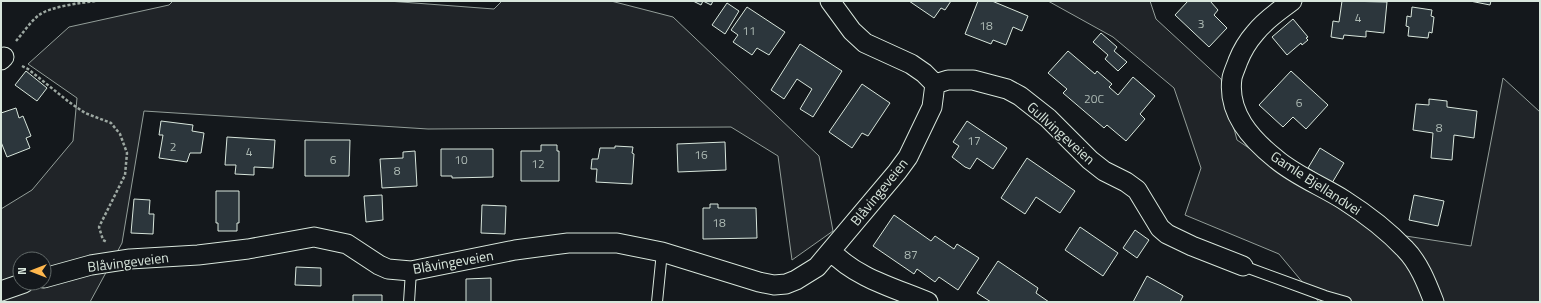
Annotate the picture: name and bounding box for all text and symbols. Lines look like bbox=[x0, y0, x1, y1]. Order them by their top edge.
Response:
house number: 4 bbox=[1355, 8, 1362, 27]
house number: 3 bbox=[1198, 14, 1204, 33]
house number: 18 bbox=[979, 16, 993, 35]
house number: 11 bbox=[742, 21, 756, 40]
house number: 20C bbox=[1084, 89, 1104, 108]
house number: 6 bbox=[1296, 93, 1303, 112]
street label: Gullvingeveien bbox=[1023, 96, 1100, 169]
house number: 8 bbox=[1436, 118, 1443, 137]
house number: 17 bbox=[967, 131, 981, 150]
house number: 2 bbox=[170, 137, 176, 156]
house number: 4 bbox=[246, 142, 253, 161]
house number: 16 bbox=[694, 145, 708, 164]
street label: Gamle Bjellandvei bbox=[1267, 145, 1366, 220]
house number: 6 bbox=[330, 150, 337, 169]
house number: 10 bbox=[454, 150, 468, 169]
street label: Blåvingeveien bbox=[845, 153, 912, 230]
house number: 12 bbox=[531, 154, 545, 173]
house number: 8 bbox=[394, 161, 401, 180]
house number: 18 bbox=[712, 213, 726, 232]
street label: Blåvingeveien bbox=[411, 244, 495, 279]
house number: 87 bbox=[904, 245, 918, 264]
street label: Blåvingeveien bbox=[86, 246, 170, 277]
north arrow bbox=[12, 251, 52, 291]
text: N bbox=[14, 267, 30, 275]

